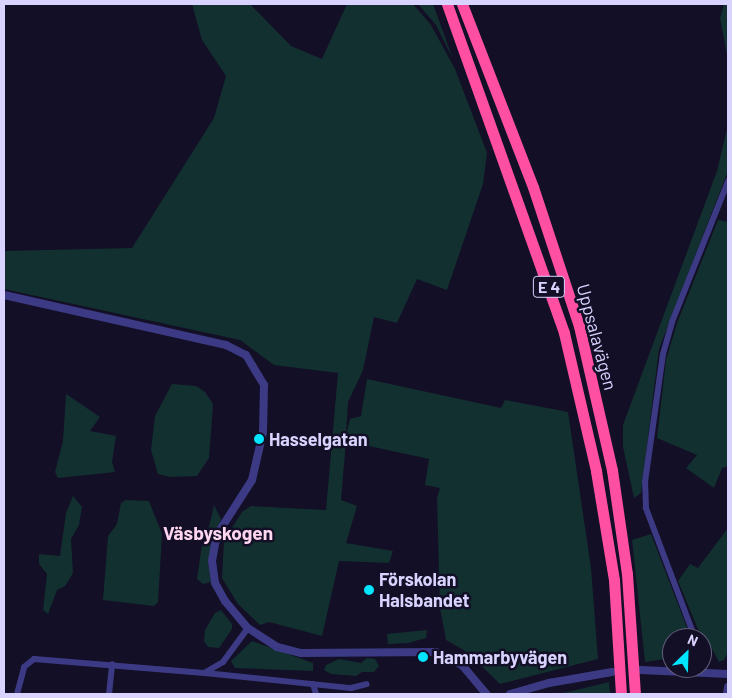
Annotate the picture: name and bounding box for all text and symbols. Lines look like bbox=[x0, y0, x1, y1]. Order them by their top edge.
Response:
road number: E 4 bbox=[533, 274, 565, 300]
street label: Uppsalavägen bbox=[572, 282, 622, 392]
place label: Hasselgatan bbox=[269, 428, 367, 450]
marker: Hasselgatan bbox=[253, 433, 265, 445]
district label: Väsbyskogen bbox=[163, 522, 273, 544]
place label: Förskolan Halsbandet bbox=[379, 569, 469, 612]
marker: Förskolan Halsbandet bbox=[363, 584, 375, 596]
north arrow bbox=[662, 628, 712, 678]
text: N bbox=[685, 630, 701, 649]
place label: Hammarbyvägen bbox=[433, 646, 567, 668]
marker: Hammarbyvägen bbox=[417, 651, 429, 663]

